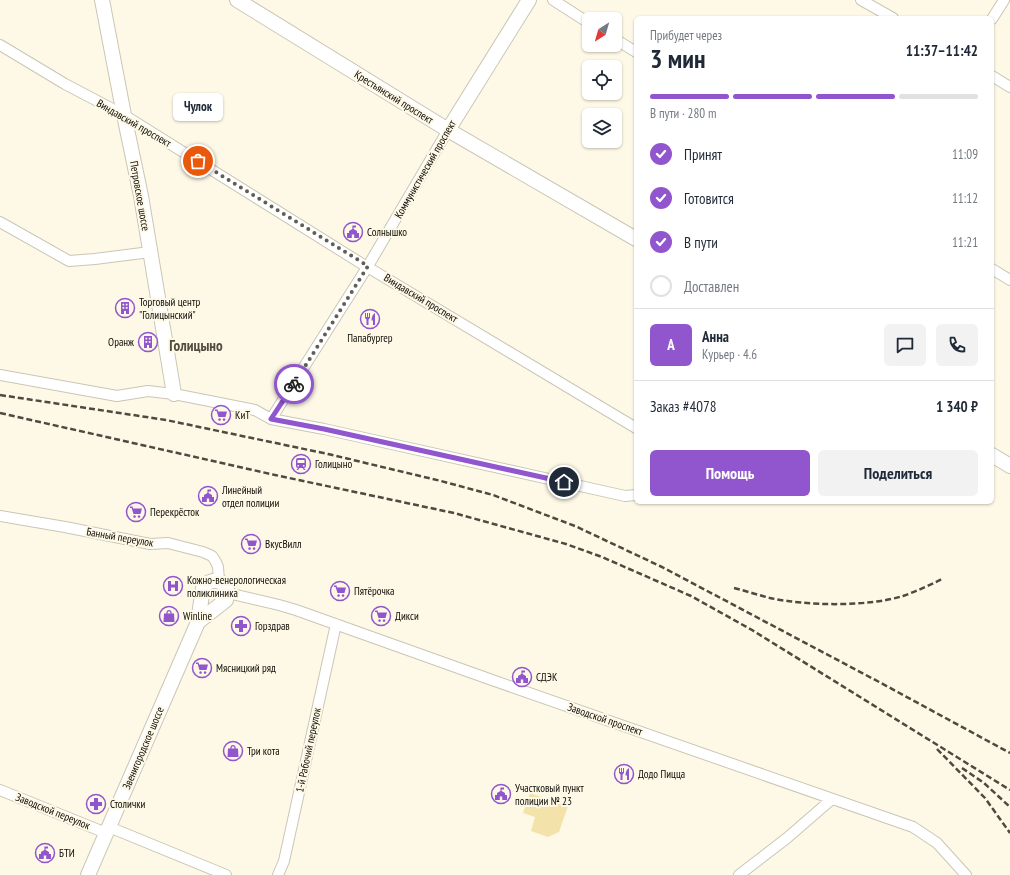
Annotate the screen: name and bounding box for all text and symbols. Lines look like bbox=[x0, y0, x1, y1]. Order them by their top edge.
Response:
north arrow bbox=[582, 12, 622, 52]
map controls bbox=[582, 12, 622, 148]
text: Прибудет через bbox=[650, 27, 722, 44]
text: 11:37–11:42 bbox=[906, 41, 978, 60]
text: 3 мин bbox=[650, 42, 705, 75]
button: locate bbox=[582, 60, 622, 100]
street label: Крестьянский проспект bbox=[352, 67, 437, 127]
callout: Чулок bbox=[173, 93, 223, 121]
street label: Виндавский проспект bbox=[94, 96, 174, 150]
text: Чулок bbox=[184, 98, 212, 115]
text: В пути · 280 m bbox=[650, 105, 716, 122]
button: layers bbox=[582, 108, 622, 148]
street label: Коммунистический проспект bbox=[391, 117, 459, 221]
icon: check bbox=[650, 143, 672, 165]
pin bbox=[181, 144, 215, 178]
text: Принят bbox=[684, 145, 722, 164]
text: 11:09 bbox=[952, 146, 978, 163]
icon: bag bbox=[187, 150, 209, 172]
street label: Петровское шоссе bbox=[127, 160, 153, 233]
icon: check bbox=[650, 187, 672, 209]
text: Готовится bbox=[684, 189, 734, 208]
text: 11:12 bbox=[952, 190, 978, 207]
public building icon: Солнышко bbox=[342, 221, 364, 243]
place label: Солнышко bbox=[367, 225, 407, 239]
icon: check bbox=[650, 231, 672, 253]
text: В пути bbox=[684, 233, 718, 252]
text: 11:21 bbox=[952, 234, 978, 251]
street label: Виндавский проспект bbox=[381, 270, 461, 326]
text: Доставлен bbox=[684, 277, 739, 296]
place label: Торговый центр "Голицынский" bbox=[139, 295, 200, 322]
building icon: Торговый центр "Голицынский" bbox=[114, 297, 136, 319]
restaurant icon: Папабургер bbox=[359, 308, 381, 330]
button: chat bbox=[884, 324, 926, 366]
button: phone bbox=[936, 324, 978, 366]
text: Анна bbox=[702, 327, 729, 346]
building icon: Оранж bbox=[137, 331, 159, 353]
place label: Папабургер bbox=[347, 331, 393, 345]
place label: Оранж bbox=[108, 335, 134, 349]
text: А bbox=[667, 335, 675, 354]
district label: Голицыно bbox=[169, 336, 223, 355]
text: Курьер · 4.6 bbox=[702, 346, 757, 363]
courier bbox=[274, 364, 314, 404]
icon: bike bbox=[283, 373, 305, 395]
text: Заказ #4078 bbox=[650, 397, 717, 416]
text: 1 340 ₽ bbox=[936, 397, 978, 416]
supermarket icon: КиТ bbox=[210, 404, 232, 426]
place label: КиТ bbox=[235, 408, 250, 422]
button: Помощь bbox=[650, 450, 810, 496]
button: Поделиться bbox=[818, 450, 978, 496]
station icon: Голицыно bbox=[290, 453, 312, 475]
place label: Голицыно bbox=[315, 457, 353, 471]
pin bbox=[547, 465, 581, 499]
icon: home bbox=[553, 471, 575, 493]
place label: Линейный отдел полиции bbox=[221, 483, 279, 510]
public building icon: Линейный отдел полиции bbox=[197, 485, 219, 507]
supermarket icon: Перекрёсток bbox=[125, 501, 147, 523]
place label: Перекрёсток bbox=[150, 505, 200, 519]
street label: Банный переулок bbox=[85, 524, 155, 550]
supermarket icon: ВкусВилл bbox=[240, 533, 262, 555]
place label: ВкусВилл bbox=[265, 537, 301, 551]
place label: Кожно-венерологическая поликлиника bbox=[187, 573, 286, 600]
hospital icon: Кожно-венерологическая поликлиника bbox=[162, 575, 184, 597]
supermarket icon: Пятёрочка bbox=[329, 580, 351, 602]
place label: Пятёрочка bbox=[354, 584, 395, 598]
shop icon: Winline bbox=[158, 605, 180, 627]
supermarket icon: Дикси bbox=[370, 605, 392, 627]
place label: Winline bbox=[183, 609, 212, 623]
place label: Дикси bbox=[395, 609, 419, 623]
pharmacy icon: Горздрав bbox=[230, 615, 252, 637]
place label: Горздрав bbox=[255, 619, 290, 633]
supermarket icon: Мясницкий ряд bbox=[191, 657, 213, 679]
place label: Мясницкий ряд bbox=[216, 661, 276, 675]
public building icon: СДЭК bbox=[511, 666, 533, 688]
place label: СДЭК bbox=[536, 670, 558, 684]
street label: Заводской проспект bbox=[566, 700, 645, 739]
street label: Звенигородское шоссе bbox=[119, 704, 167, 792]
street label: 1-й Рабочий переулок bbox=[292, 706, 324, 794]
shop icon: Три кота bbox=[222, 740, 244, 762]
place label: Три кота bbox=[247, 744, 280, 758]
restaurant icon: Додо Пицца bbox=[613, 763, 635, 785]
place label: Додо Пицца bbox=[638, 767, 685, 781]
place label: Участковый пункт полиции № 23 bbox=[515, 781, 584, 808]
public building icon: Участковый пункт полиции № 23 bbox=[490, 783, 512, 805]
street label: Заводской переулок bbox=[14, 790, 93, 833]
pharmacy icon: Столички bbox=[85, 793, 107, 815]
place label: Столички bbox=[110, 797, 146, 811]
public building icon: БТИ bbox=[34, 842, 56, 864]
place label: БТИ bbox=[59, 846, 75, 860]

